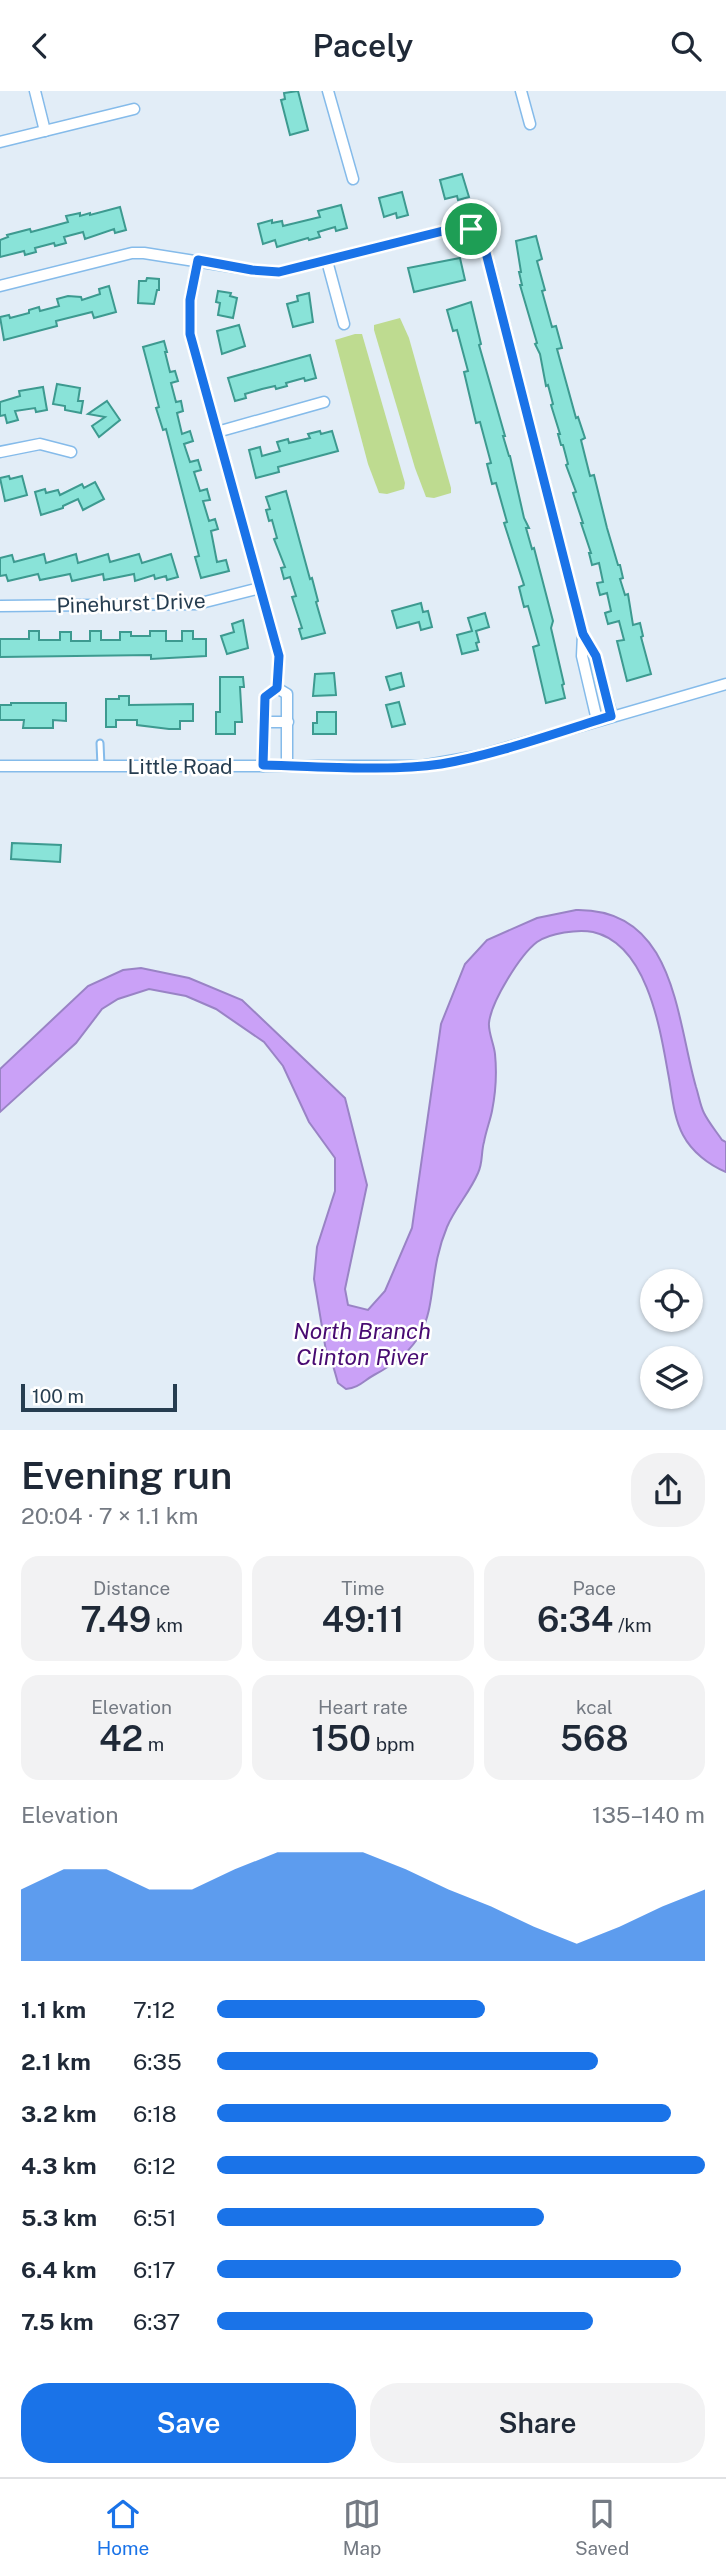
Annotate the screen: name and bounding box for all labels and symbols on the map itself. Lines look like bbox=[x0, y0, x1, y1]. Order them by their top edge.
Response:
pin bbox=[441, 199, 501, 259]
street label: Pinehurst Drive bbox=[56, 588, 206, 618]
street label: Little Road bbox=[127, 754, 233, 779]
water label: North Branch Clinton River bbox=[293, 1317, 431, 1370]
scale bar bbox=[21, 1381, 177, 1413]

